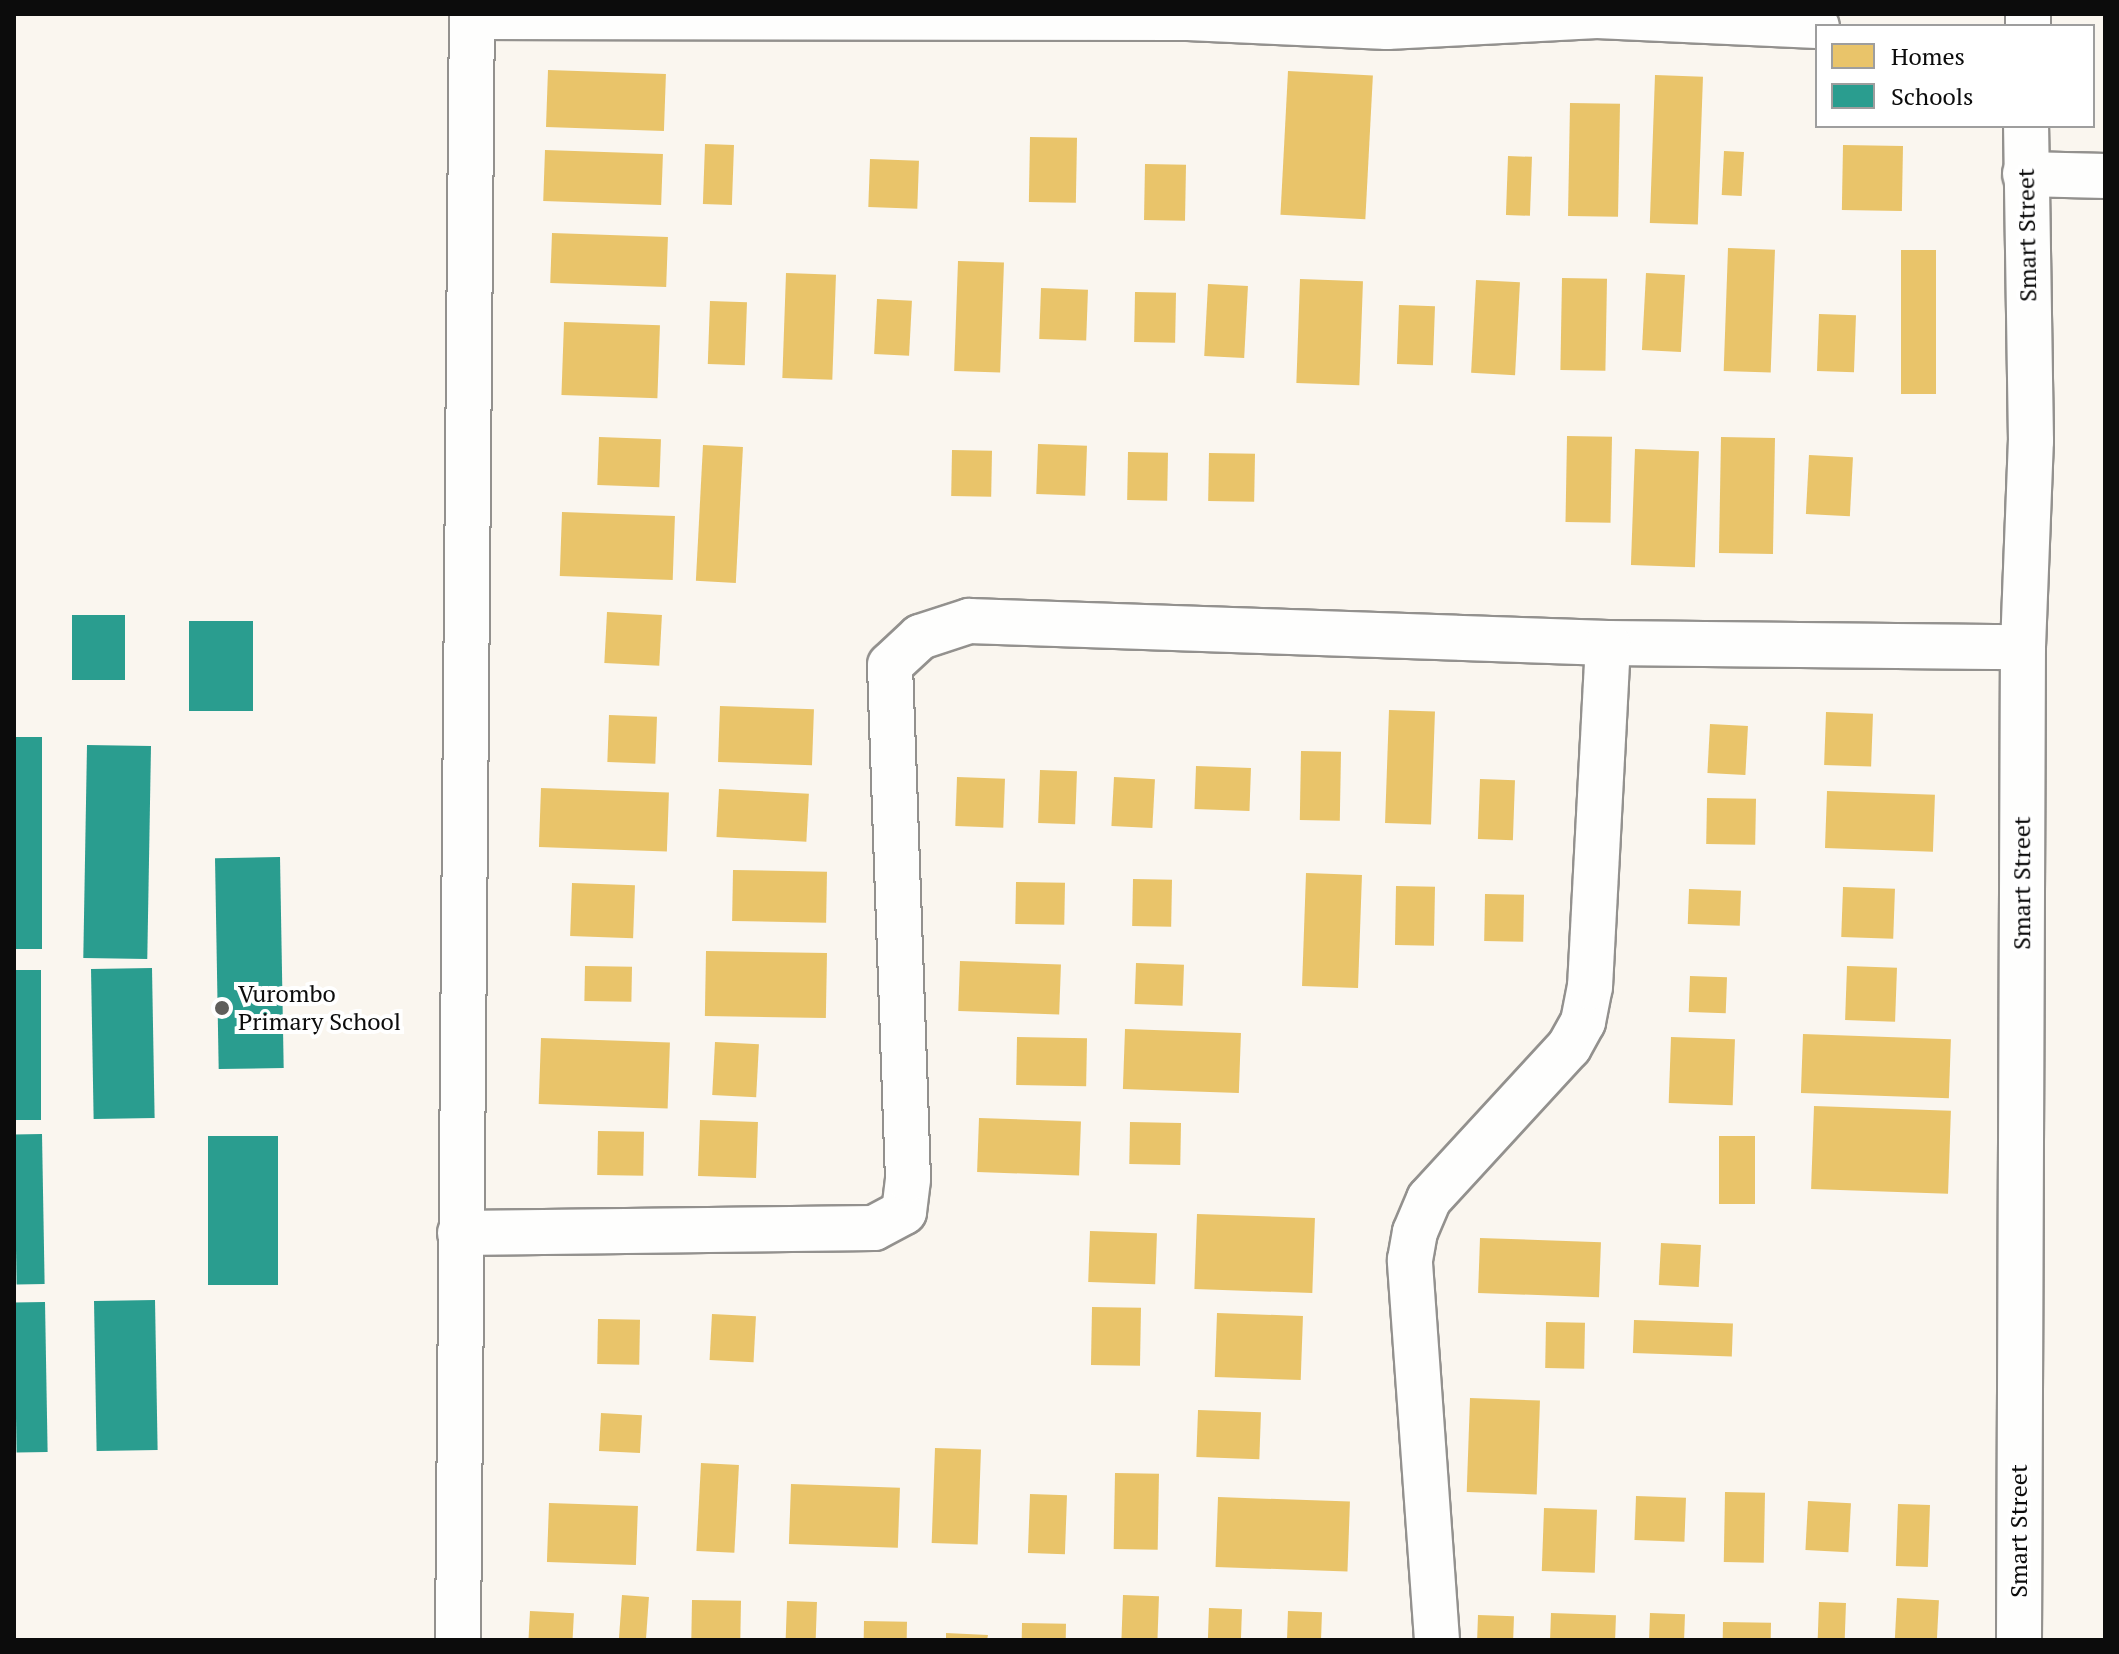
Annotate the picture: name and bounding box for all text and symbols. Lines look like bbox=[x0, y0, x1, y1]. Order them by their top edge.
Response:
legend bbox=[1815, 24, 2095, 128]
text: Homes bbox=[1891, 40, 1965, 72]
text: Schools bbox=[1891, 80, 1973, 112]
street label: Smart Street bbox=[2011, 168, 2043, 302]
street label: Smart Street bbox=[2008, 816, 2036, 950]
place label: Vurombo Primary School bbox=[238, 980, 401, 1036]
marker: Vurombo Primary School bbox=[213, 999, 231, 1017]
street label: Smart Street bbox=[2005, 1464, 2033, 1598]

